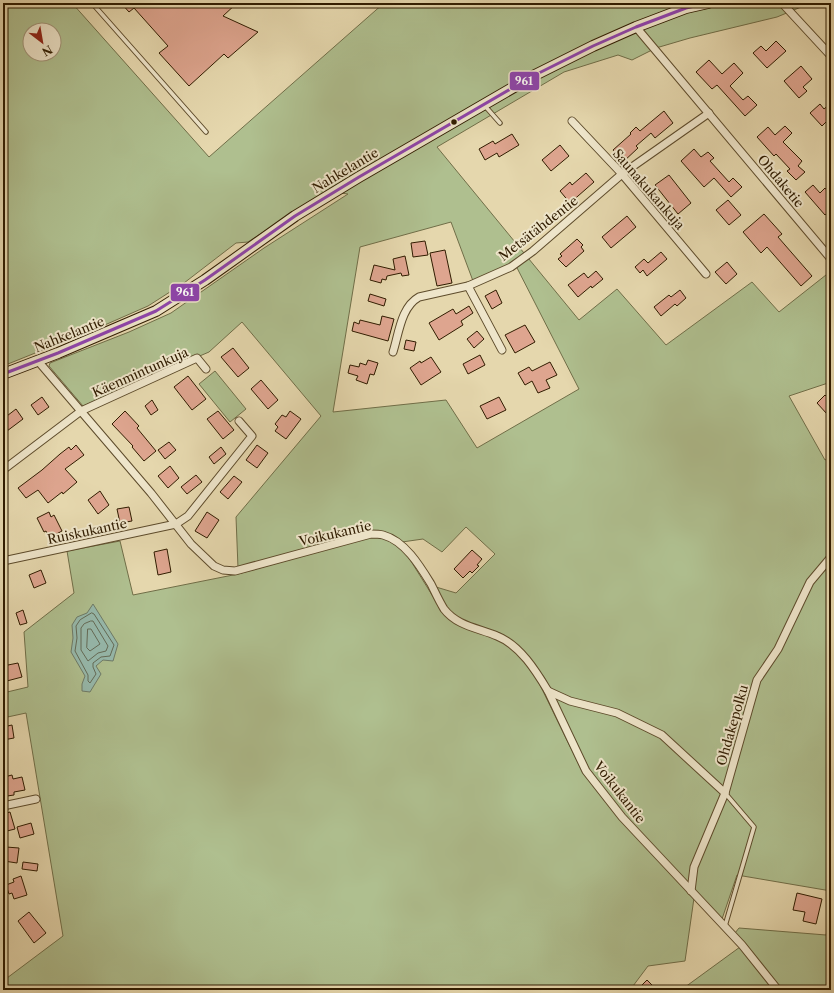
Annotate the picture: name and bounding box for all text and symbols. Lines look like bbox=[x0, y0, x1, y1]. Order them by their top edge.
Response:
north arrow bbox=[22, 22, 62, 62]
text: N bbox=[39, 42, 55, 59]
line badge: 961 bbox=[509, 71, 540, 91]
text: 961 bbox=[515, 74, 533, 88]
unlabelled marker bbox=[449, 117, 459, 127]
street label: Nahkelantie bbox=[309, 144, 381, 196]
street label: Saunakukankuja bbox=[610, 145, 688, 233]
street label: Ohdaketie bbox=[754, 151, 808, 211]
street label: Metsätähdentie bbox=[495, 192, 581, 264]
line badge: 961 bbox=[170, 283, 200, 302]
text: 961 bbox=[176, 285, 194, 299]
street label: Nahkelantie bbox=[32, 313, 106, 355]
street label: Käenmintunkuja bbox=[90, 344, 191, 400]
street label: Ruiskukantie bbox=[46, 515, 128, 547]
street label: Voikukantie bbox=[296, 517, 373, 549]
street label: Ohdakepolku bbox=[713, 683, 751, 767]
street label: Voikukantie bbox=[590, 757, 649, 826]

